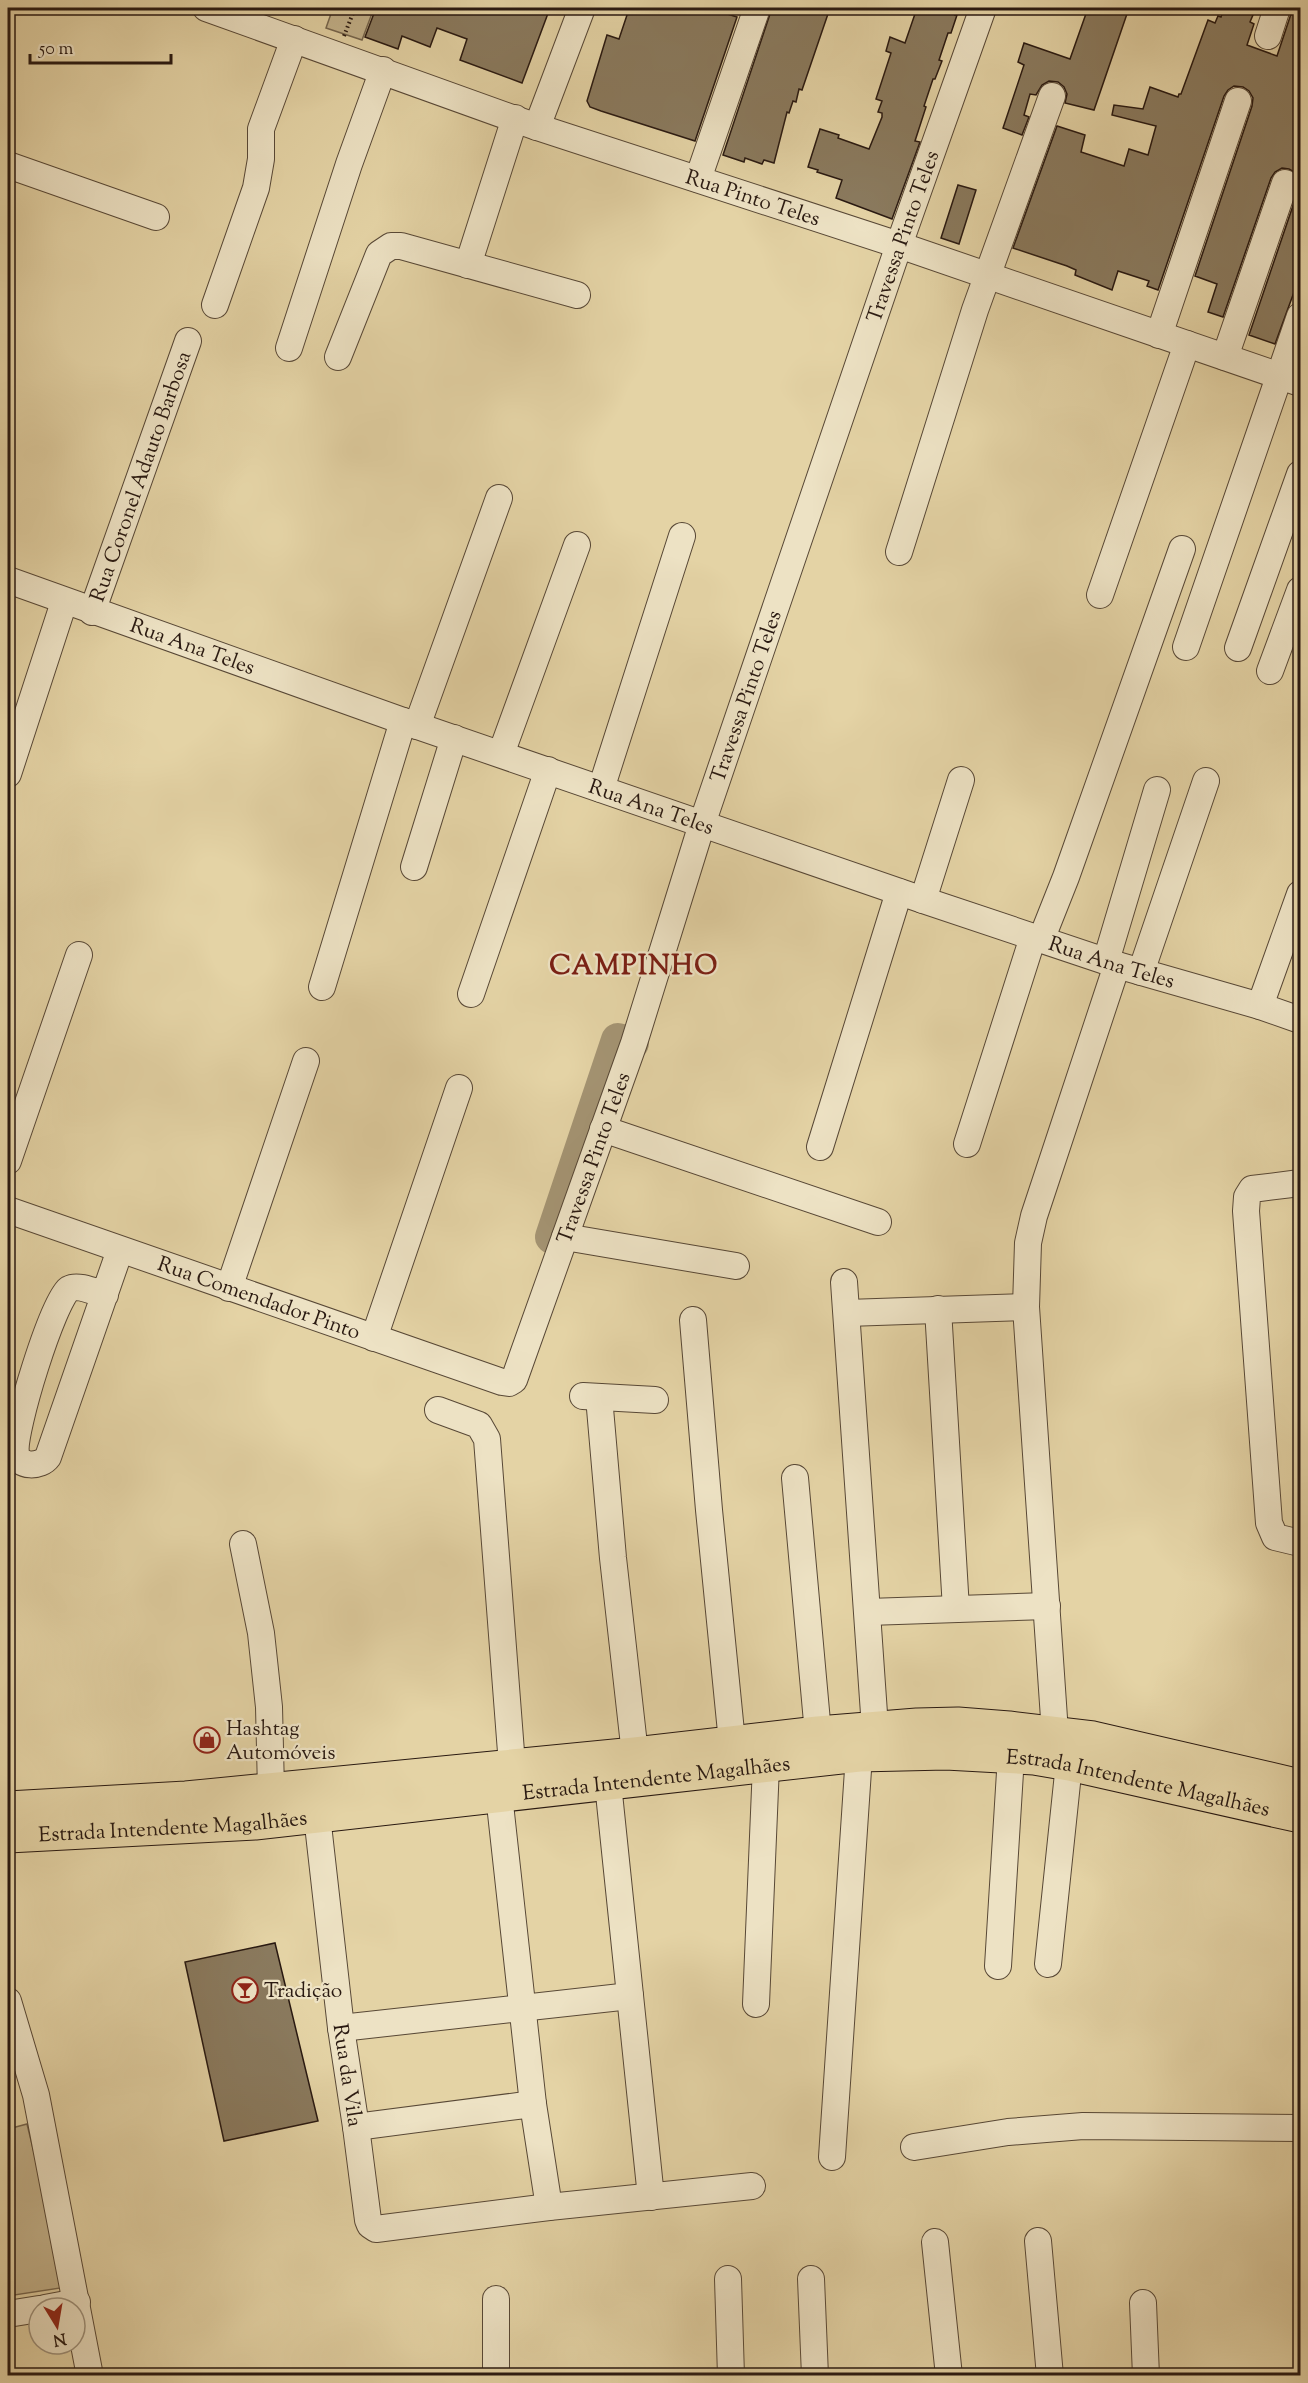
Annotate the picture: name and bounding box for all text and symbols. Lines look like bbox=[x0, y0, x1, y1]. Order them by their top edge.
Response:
scale bar bbox=[30, 27, 171, 65]
text: 50 m bbox=[38, 37, 74, 63]
street label: Travessa Pinto Teles bbox=[861, 147, 948, 327]
street label: Rua Pinto Teles bbox=[681, 163, 824, 235]
street label: Rua Coronel Adauto Barbosa bbox=[84, 347, 200, 606]
street label: Travessa Pinto Teles bbox=[704, 607, 791, 787]
street label: Rua Ana Teles bbox=[125, 612, 259, 684]
street label: Rua Ana Teles bbox=[584, 773, 717, 844]
street label: Rua Ana Teles bbox=[1044, 930, 1178, 998]
district label: CAMPINHO bbox=[549, 948, 719, 987]
street label: Travessa Pinto Teles bbox=[551, 1068, 639, 1248]
street label: Rua Comendador Pinto bbox=[153, 1250, 364, 1349]
place label: Hashtag Automóveis bbox=[226, 1715, 336, 1769]
shop icon: Hashtag Automóveis bbox=[192, 1725, 222, 1755]
street label: Estrada Intendente Magalhães bbox=[1005, 1743, 1273, 1826]
street label: Estrada Intendente Magalhães bbox=[521, 1750, 792, 1810]
street label: Estrada Intendente Magalhães bbox=[38, 1804, 309, 1851]
bar icon: Tradição bbox=[230, 1975, 260, 2005]
place label: Tradição bbox=[264, 1977, 342, 2007]
street label: Rua da Vila bbox=[324, 2022, 369, 2129]
north arrow bbox=[27, 2296, 87, 2356]
text: N bbox=[51, 2326, 68, 2351]

